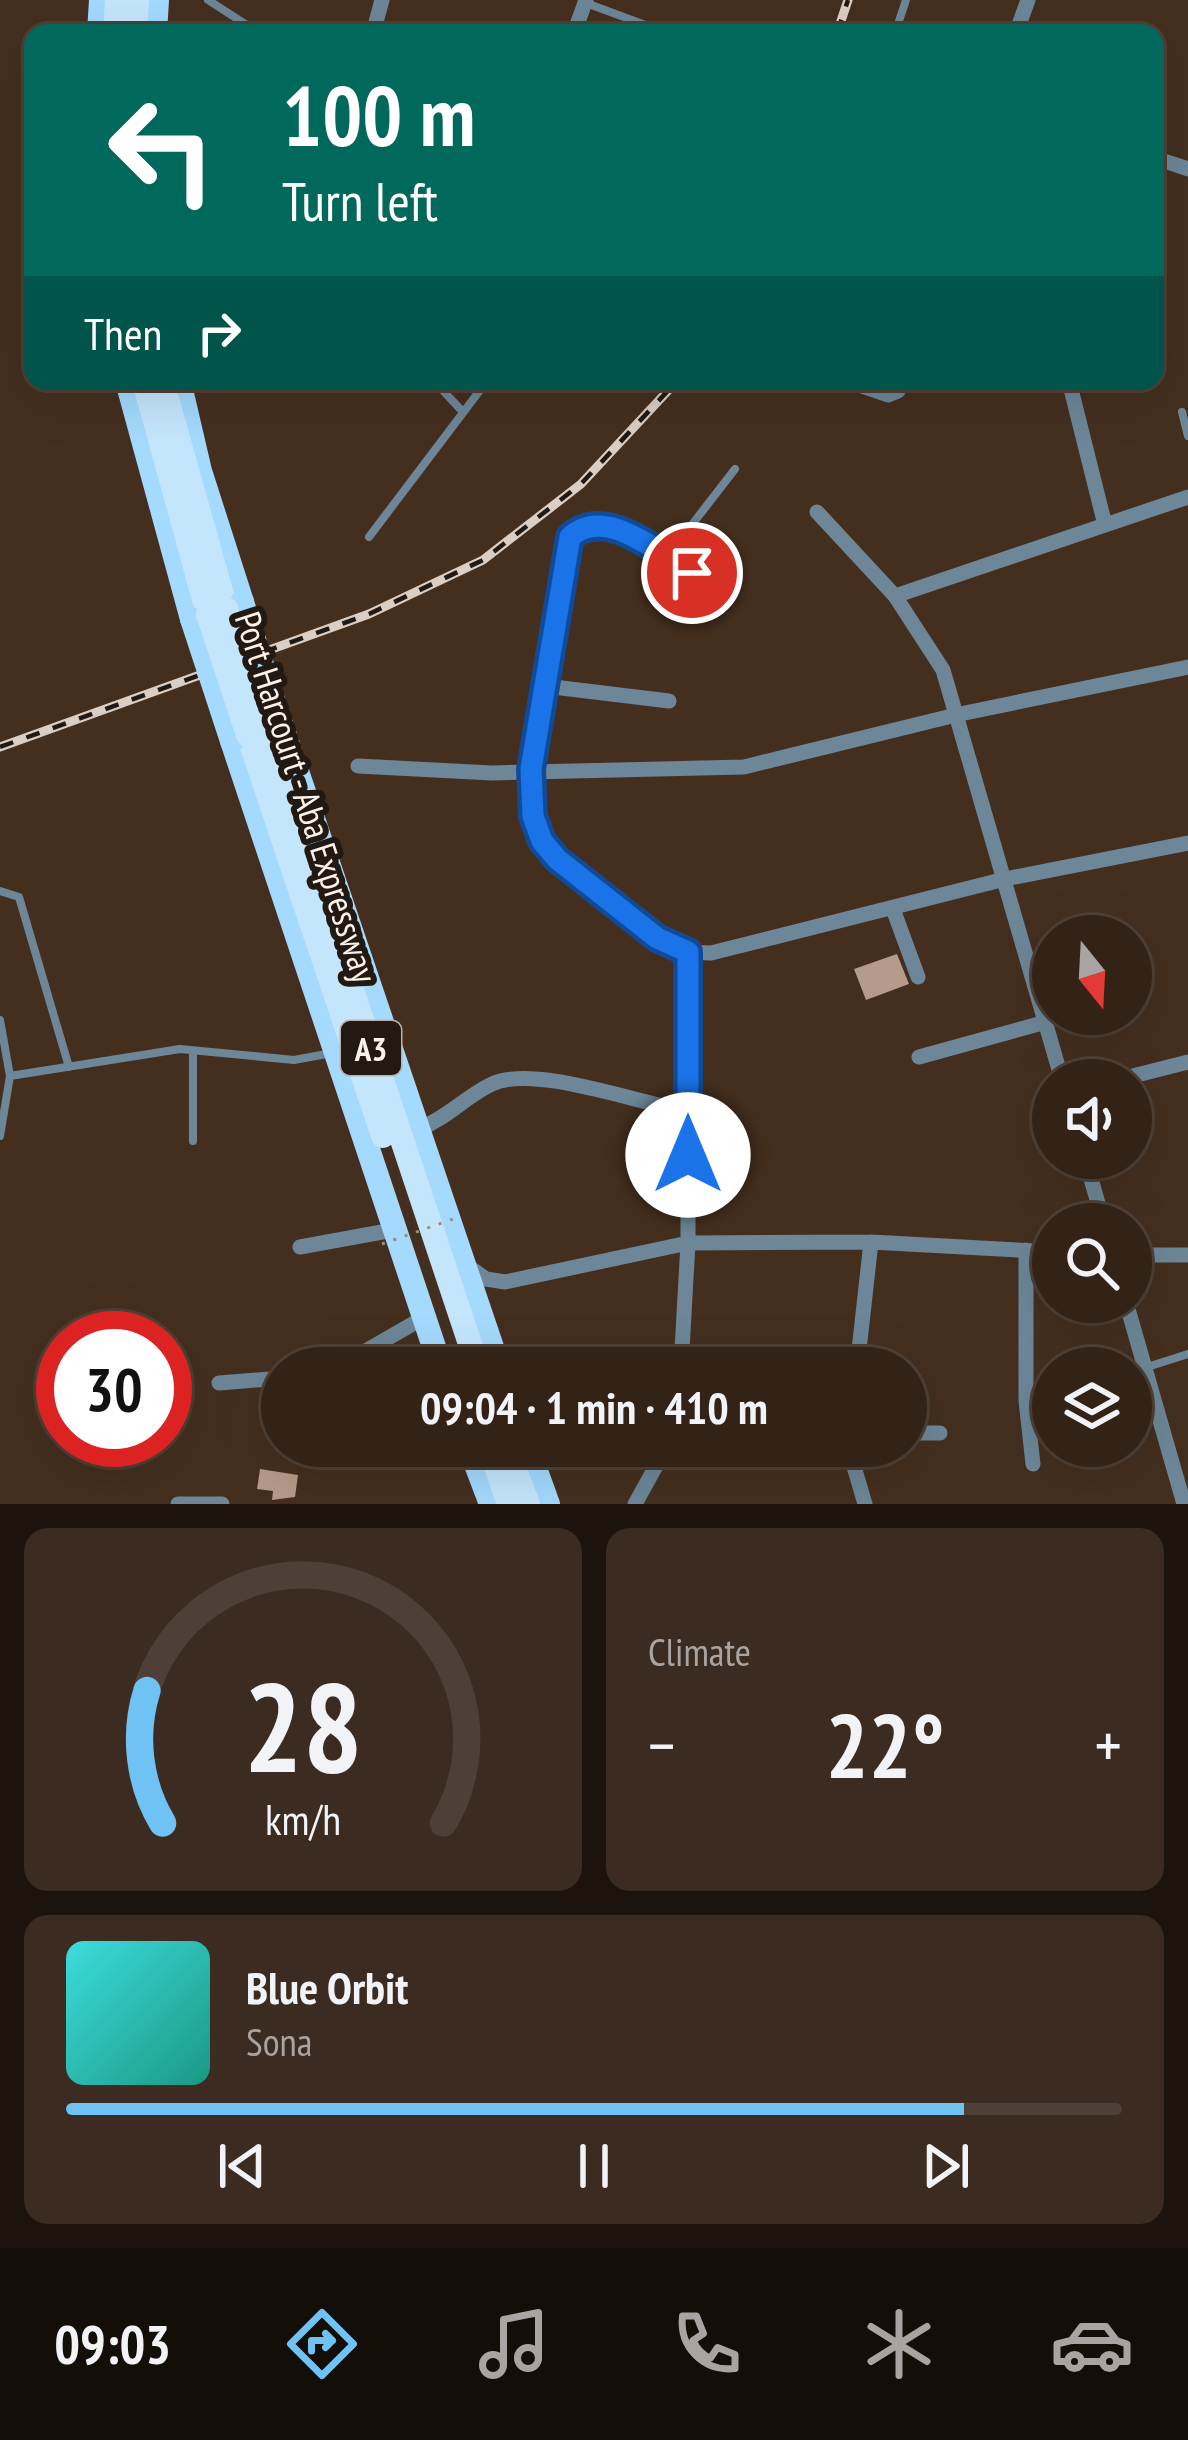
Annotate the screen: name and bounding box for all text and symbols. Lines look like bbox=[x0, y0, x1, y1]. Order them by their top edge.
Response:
text: 100 m bbox=[282, 60, 475, 169]
icon: left bbox=[84, 72, 240, 228]
text: Turn left bbox=[282, 166, 438, 236]
icon: right bbox=[186, 300, 252, 366]
text: Then bbox=[84, 304, 162, 362]
pin bbox=[641, 522, 743, 624]
icon: arrive bbox=[659, 540, 725, 606]
street label: Port Harcourt - Aba Expressway bbox=[225, 605, 389, 989]
north arrow bbox=[1032, 915, 1152, 1035]
map controls bbox=[1032, 915, 1152, 1467]
road number: A3 bbox=[341, 1021, 401, 1075]
button: sound bbox=[1032, 1059, 1152, 1179]
position arrow bbox=[625, 1092, 751, 1218]
button: search bbox=[1032, 1203, 1152, 1323]
speed limit sign: 30 bbox=[36, 1311, 192, 1467]
button: layers bbox=[1032, 1347, 1152, 1467]
text: 09:04 · 1 min · 410 m bbox=[420, 1378, 768, 1436]
text: Climate bbox=[648, 1626, 751, 1677]
text: 28 bbox=[243, 1645, 363, 1806]
text: 22° bbox=[826, 1686, 944, 1803]
text: − bbox=[648, 1702, 675, 1787]
text: + bbox=[1095, 1702, 1122, 1787]
text: km/h bbox=[265, 1790, 341, 1846]
text: Blue Orbit bbox=[246, 1958, 408, 2016]
text: Sona bbox=[246, 2016, 312, 2067]
icon: previous bbox=[209, 2133, 275, 2199]
icon: pause bbox=[561, 2133, 627, 2199]
icon: next bbox=[913, 2133, 979, 2199]
icon: directions bbox=[280, 2302, 364, 2386]
icon: music bbox=[472, 2302, 556, 2386]
icon: phone bbox=[665, 2302, 749, 2386]
icon: climate bbox=[857, 2302, 941, 2386]
icon: car bbox=[1050, 2302, 1134, 2386]
text: 09:03 bbox=[54, 2309, 171, 2379]

